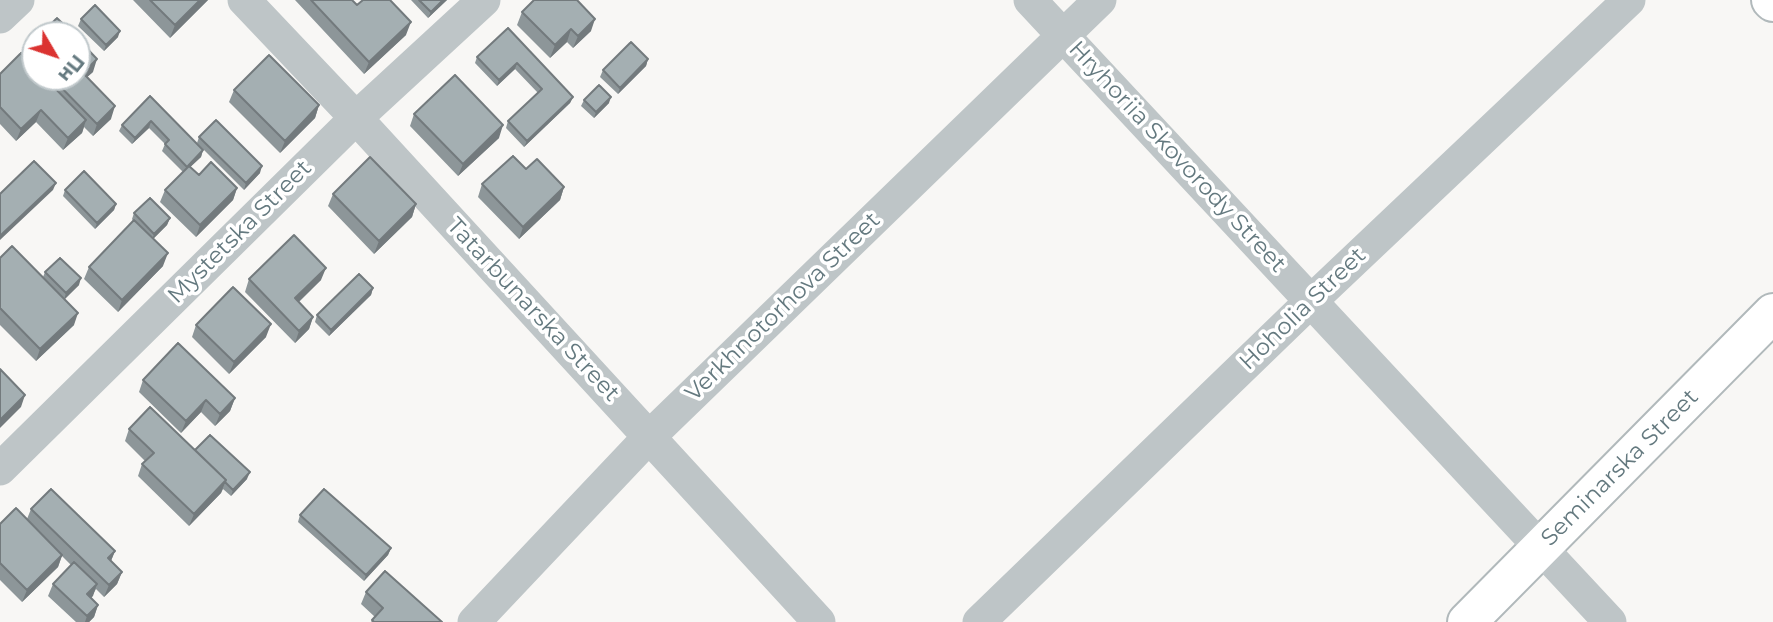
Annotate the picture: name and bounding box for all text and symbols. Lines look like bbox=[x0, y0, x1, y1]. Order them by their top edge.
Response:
north arrow bbox=[21, 21, 91, 91]
street label: Hryhoriia Skovorody Street bbox=[1063, 36, 1291, 278]
text: Пн bbox=[53, 50, 89, 87]
street label: Mystetska Street bbox=[163, 155, 317, 309]
street label: Verkhnotorhova Street bbox=[680, 207, 886, 407]
street label: Tatarbunarska Street bbox=[441, 213, 625, 407]
street label: Hoholia Street bbox=[1234, 242, 1372, 376]
street label: Seminarska Street bbox=[1536, 384, 1704, 552]

